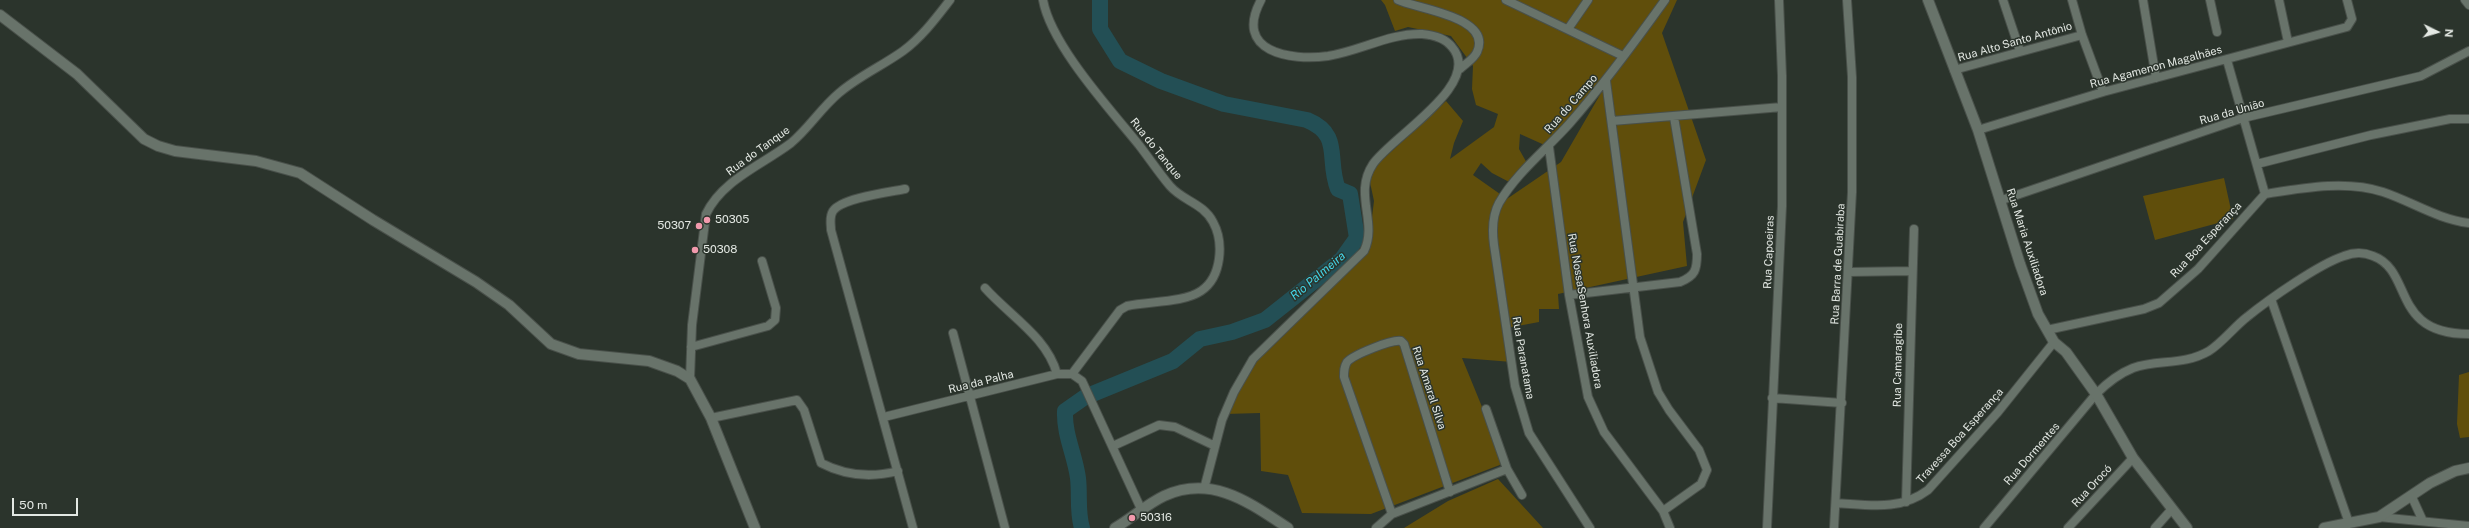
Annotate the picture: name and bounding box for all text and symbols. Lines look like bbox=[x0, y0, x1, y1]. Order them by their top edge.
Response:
north arrow bbox=[2417, 12, 2457, 52]
street label: Rua Alto Santo Antônio bbox=[1956, 19, 2074, 65]
text: N bbox=[2443, 28, 2455, 38]
street label: Rua Agamenon Magalhães bbox=[2089, 43, 2223, 91]
street label: Rua do Campo bbox=[1542, 72, 1600, 136]
street label: Rua da União bbox=[2198, 96, 2266, 128]
street label: Rua do Tanque bbox=[1127, 116, 1185, 182]
street label: Rua do Tanque bbox=[724, 123, 792, 179]
street label: Rua Maria Auxiliadora bbox=[2003, 187, 2051, 297]
street label: Rua Boa Esperança bbox=[2168, 200, 2244, 280]
street label: Rua Barra de Guabiraba bbox=[1828, 203, 1848, 325]
place label: 50305 bbox=[715, 213, 749, 227]
marker: 50305 bbox=[702, 215, 712, 225]
street label: Rua Capoeiras bbox=[1761, 215, 1777, 289]
place label: 50307 bbox=[657, 219, 691, 233]
marker: 50307 bbox=[694, 221, 704, 231]
street label: Rua NossaSenhora Auxiliadora bbox=[1565, 232, 1605, 390]
place label: 50308 bbox=[703, 243, 737, 257]
marker: 50308 bbox=[690, 245, 700, 255]
water label: Rio Palmeira bbox=[1288, 249, 1348, 303]
street label: Rua Paranatama bbox=[1509, 316, 1537, 400]
street label: Rua Camaragibe bbox=[1891, 323, 1905, 407]
street label: Rua Amaral Silva bbox=[1409, 345, 1449, 431]
street label: Rua da Palha bbox=[947, 368, 1015, 396]
street label: Travessa Boa Esperança bbox=[1914, 386, 2006, 486]
street label: Rua Dormentes bbox=[2001, 420, 2063, 488]
street label: Rua Orocó bbox=[2069, 462, 2115, 510]
scale bar bbox=[14, 490, 80, 516]
text: 50 m bbox=[19, 498, 47, 512]
place label: 50316 bbox=[1140, 511, 1172, 525]
marker: 50316 bbox=[1127, 513, 1137, 523]

